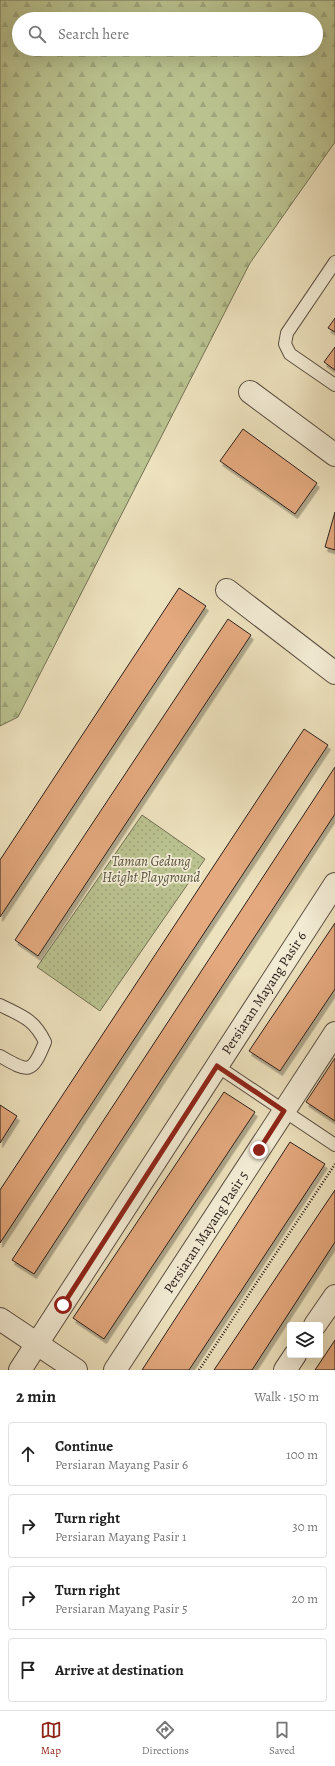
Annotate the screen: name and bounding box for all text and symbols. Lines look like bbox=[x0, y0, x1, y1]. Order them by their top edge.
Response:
search box bbox=[12, 12, 323, 56]
icon: search bbox=[26, 23, 48, 45]
text: Search here bbox=[58, 24, 129, 44]
park label: Taman Gedung Height Playground bbox=[102, 852, 201, 887]
street label: Persiaran Mayang Pasir 6 bbox=[217, 928, 311, 1058]
route end bbox=[250, 1141, 268, 1159]
street label: Persiaran Mayang Pasir 5 bbox=[159, 1167, 253, 1297]
route start bbox=[54, 1296, 72, 1314]
map controls bbox=[287, 1322, 323, 1358]
button: layers bbox=[287, 1322, 323, 1358]
text: 2 min bbox=[16, 1385, 56, 1408]
text: Walk · 150 m bbox=[254, 1388, 319, 1405]
text: Continue bbox=[55, 1436, 113, 1456]
icon: ahead bbox=[17, 1443, 39, 1465]
text: 100 m bbox=[286, 1446, 318, 1463]
text: Persiaran Mayang Pasir 6 bbox=[55, 1456, 188, 1473]
text: Turn right bbox=[55, 1508, 120, 1528]
icon: right bbox=[17, 1515, 39, 1537]
text: 30 m bbox=[292, 1518, 318, 1535]
text: Persiaran Mayang Pasir 1 bbox=[55, 1528, 186, 1545]
text: Turn right bbox=[55, 1580, 120, 1600]
icon: right bbox=[17, 1587, 39, 1609]
text: 20 m bbox=[292, 1590, 318, 1607]
text: Persiaran Mayang Pasir 5 bbox=[55, 1600, 187, 1617]
icon: arrive bbox=[17, 1659, 39, 1681]
text: Arrive at destination bbox=[55, 1660, 184, 1680]
tab: Map bbox=[40, 1719, 62, 1758]
tab: Directions bbox=[142, 1719, 189, 1758]
tab: Saved bbox=[269, 1719, 295, 1758]

